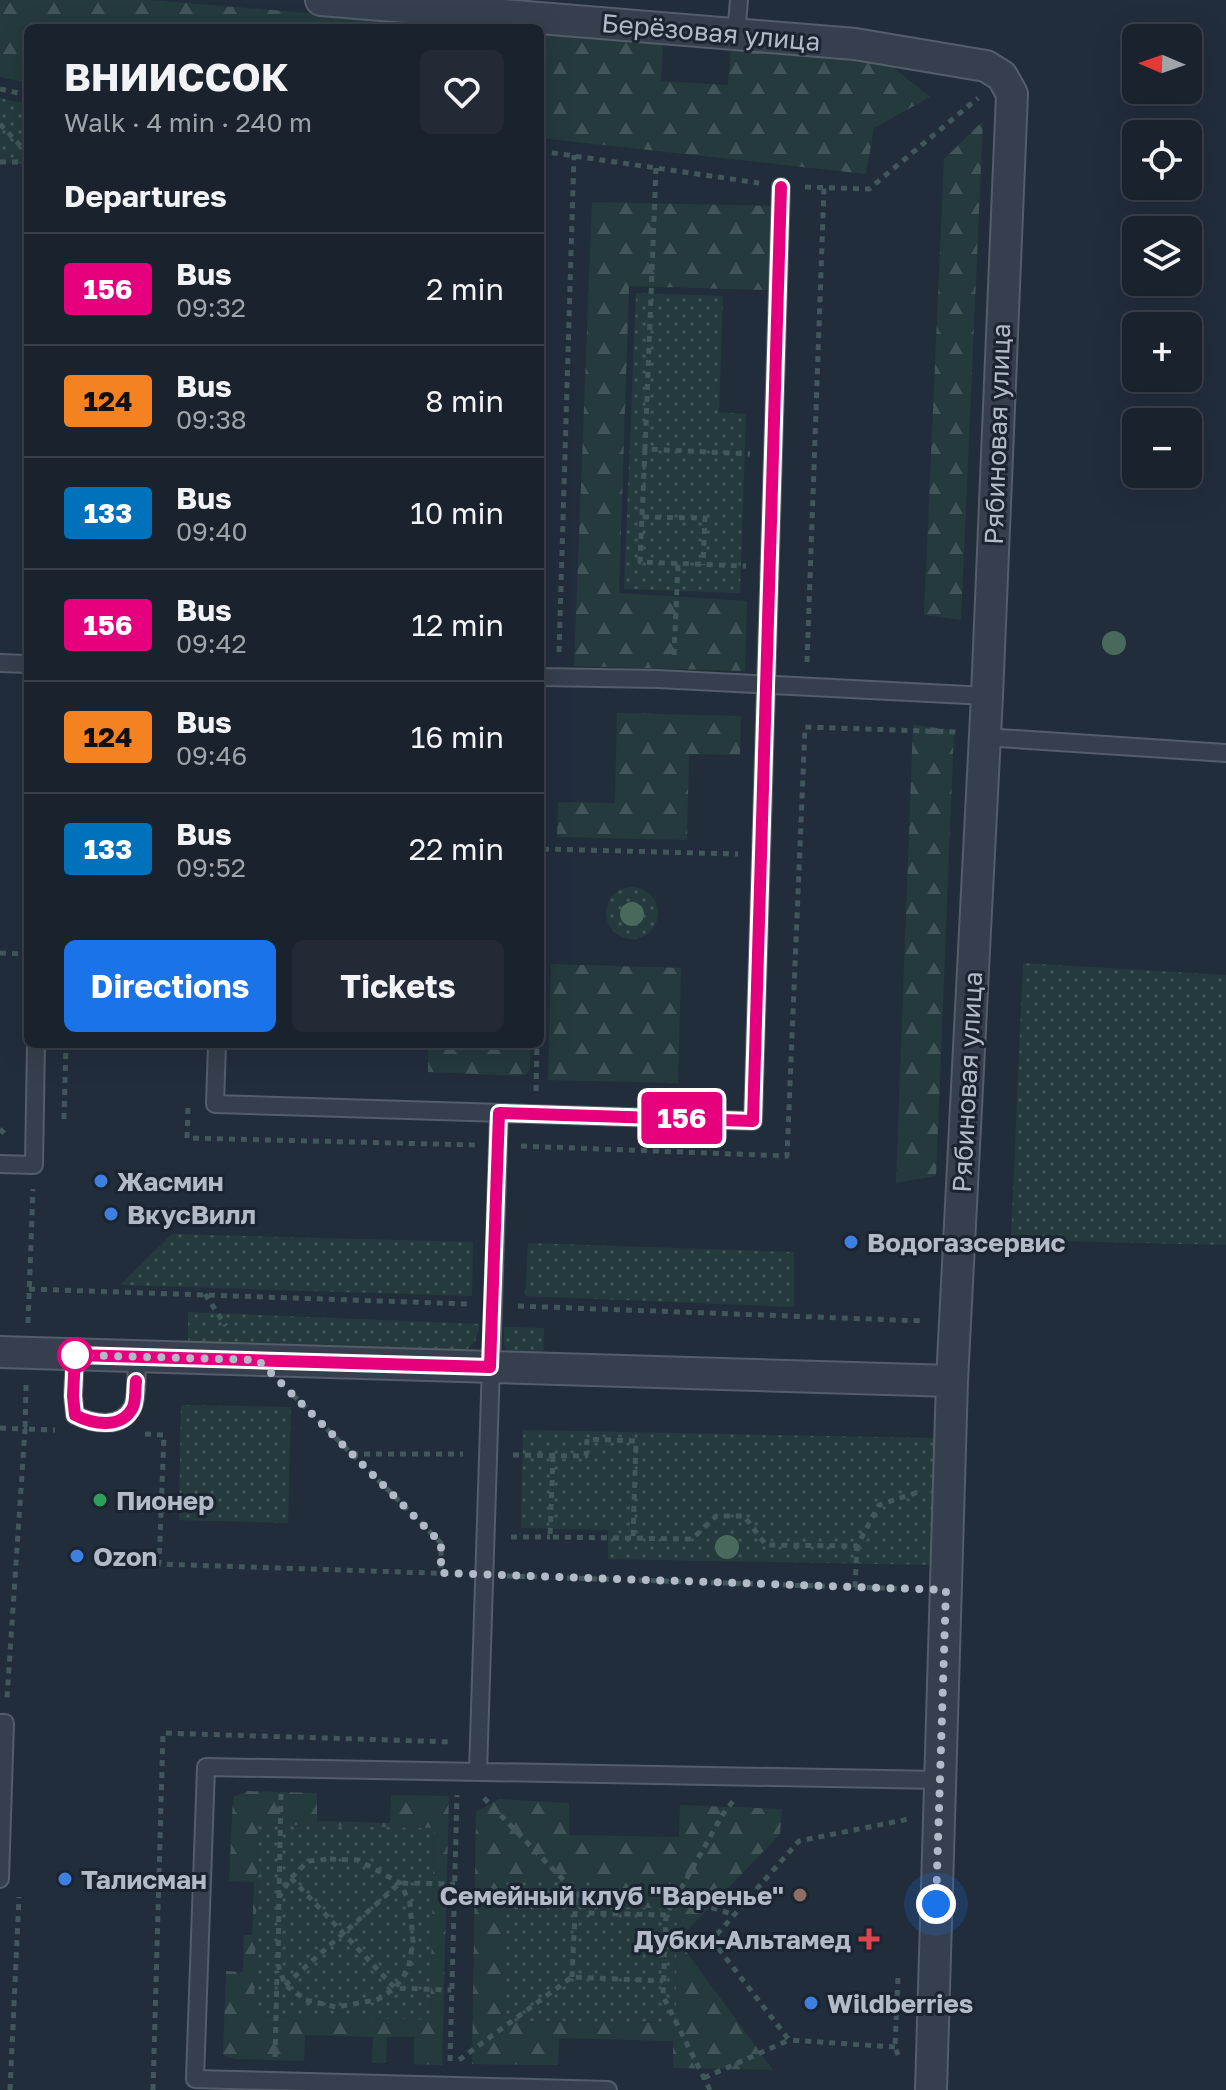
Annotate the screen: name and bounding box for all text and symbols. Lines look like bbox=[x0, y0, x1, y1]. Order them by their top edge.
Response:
street label: Берёзовая улица bbox=[600, 7, 822, 57]
north arrow bbox=[1122, 24, 1202, 104]
map controls bbox=[1122, 24, 1202, 488]
button: heart bbox=[420, 50, 504, 134]
text: ВНИИССОК bbox=[64, 54, 289, 99]
text: Walk · 4 min · 240 m bbox=[64, 107, 312, 138]
button: locate bbox=[1122, 120, 1202, 200]
text: Departures bbox=[64, 178, 227, 214]
button: layers bbox=[1122, 216, 1202, 296]
text: Bus bbox=[176, 256, 232, 292]
text: 2 min bbox=[426, 271, 504, 307]
text: 156 bbox=[83, 272, 133, 305]
text: 09:32 bbox=[176, 292, 246, 323]
button: + bbox=[1122, 312, 1202, 392]
street label: Рябиновая улица bbox=[978, 323, 1016, 545]
text: Bus bbox=[176, 368, 232, 404]
text: 8 min bbox=[425, 383, 504, 419]
text: 124 bbox=[83, 384, 133, 417]
text: 09:38 bbox=[176, 404, 247, 435]
button: − bbox=[1122, 408, 1202, 488]
text: Bus bbox=[176, 480, 232, 516]
text: 10 min bbox=[410, 495, 504, 531]
text: 133 bbox=[84, 496, 132, 529]
text: 09:40 bbox=[176, 516, 248, 547]
text: Bus bbox=[176, 592, 232, 628]
text: 12 min bbox=[412, 607, 504, 643]
text: 156 bbox=[83, 608, 133, 641]
text: 09:42 bbox=[176, 628, 247, 659]
text: Bus bbox=[176, 704, 232, 740]
text: 16 min bbox=[411, 719, 504, 755]
text: 124 bbox=[83, 720, 133, 753]
text: 09:46 bbox=[176, 740, 247, 771]
text: Bus bbox=[176, 816, 232, 852]
text: 22 min bbox=[409, 831, 504, 867]
text: 133 bbox=[84, 832, 132, 865]
text: 09:52 bbox=[176, 852, 246, 883]
button: Directions bbox=[64, 940, 276, 1032]
button: Tickets bbox=[292, 940, 504, 1032]
street label: Рябиновая улица bbox=[946, 971, 988, 1193]
line badge: 156 bbox=[636, 1092, 728, 1144]
text: 156 bbox=[657, 1101, 707, 1134]
place label: Жасмин bbox=[117, 1166, 224, 1197]
marker: Жасмин bbox=[92, 1172, 110, 1190]
place label: ВкусВилл bbox=[127, 1199, 256, 1230]
marker: ВкусВилл bbox=[102, 1205, 120, 1223]
place label: Водогазсервис bbox=[867, 1227, 1066, 1258]
marker: Водогазсервис bbox=[842, 1233, 860, 1251]
unlabelled marker bbox=[58, 1338, 92, 1372]
place label: Пионер bbox=[116, 1485, 214, 1516]
marker: Пионер bbox=[91, 1491, 109, 1509]
place label: Ozon bbox=[93, 1541, 157, 1572]
marker: Ozon bbox=[68, 1547, 86, 1565]
place label: Талисман bbox=[81, 1864, 207, 1895]
marker: Талисман bbox=[56, 1870, 74, 1888]
place label: Семейный клуб "Варенье" bbox=[439, 1880, 784, 1911]
your location bbox=[916, 1884, 956, 1924]
marker: Семейный клуб "Варенье" bbox=[791, 1886, 809, 1904]
place label: Дубки-Альтамед bbox=[634, 1924, 851, 1955]
marker: Дубки-Альтамед bbox=[858, 1928, 880, 1950]
place label: Wildberries bbox=[827, 1988, 973, 2019]
marker: Wildberries bbox=[802, 1994, 820, 2012]

